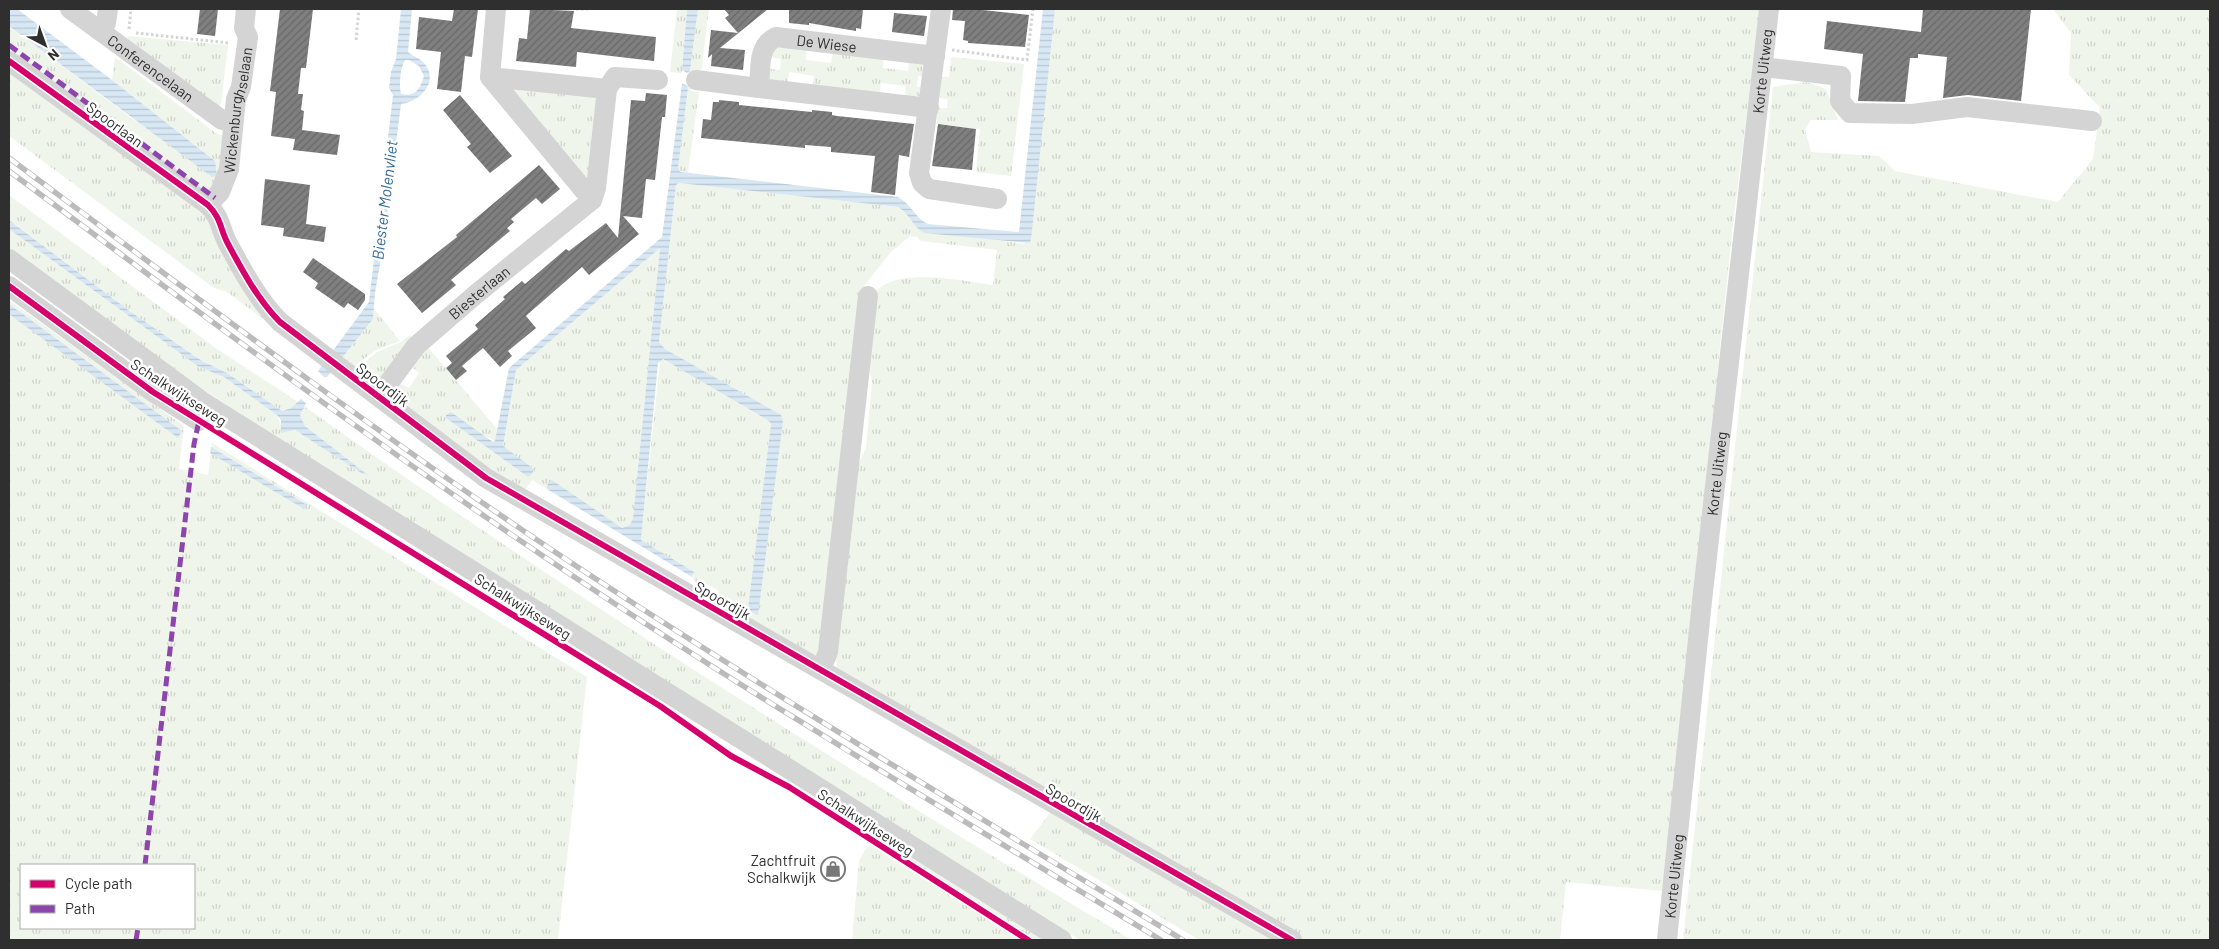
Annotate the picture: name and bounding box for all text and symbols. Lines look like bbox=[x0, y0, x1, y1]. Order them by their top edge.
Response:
north arrow bbox=[20, 20, 70, 70]
street label: Korte Uitweg bbox=[1748, 28, 1776, 114]
street label: Conferencelaan bbox=[104, 31, 197, 105]
street label: De Wiese bbox=[796, 31, 858, 56]
text: N bbox=[45, 46, 63, 65]
street label: Wickenburghselaan bbox=[220, 46, 255, 174]
street label: Spoorlaan bbox=[83, 97, 147, 151]
water label: Biester Molenvliet bbox=[367, 139, 401, 261]
street label: Biesterlaan bbox=[445, 262, 513, 323]
street label: Schalkwijkseweg bbox=[128, 354, 230, 430]
street label: Spoordijk bbox=[353, 358, 414, 410]
street label: Korte Uitweg bbox=[1703, 431, 1730, 517]
street label: Schalkwijkseweg bbox=[471, 569, 575, 643]
street label: Spoordijk bbox=[692, 577, 755, 624]
street label: Spoordijk bbox=[1043, 779, 1106, 826]
street label: Schalkwijkseweg bbox=[815, 784, 917, 860]
street label: Korte Uitweg bbox=[1660, 833, 1687, 919]
place label: Zachtfruit Schalkwijk bbox=[747, 851, 816, 886]
shop icon: Zachtfruit Schalkwijk bbox=[820, 856, 846, 882]
legend bbox=[20, 864, 195, 929]
text: Cycle path bbox=[65, 874, 132, 892]
text: Path bbox=[65, 899, 95, 917]

